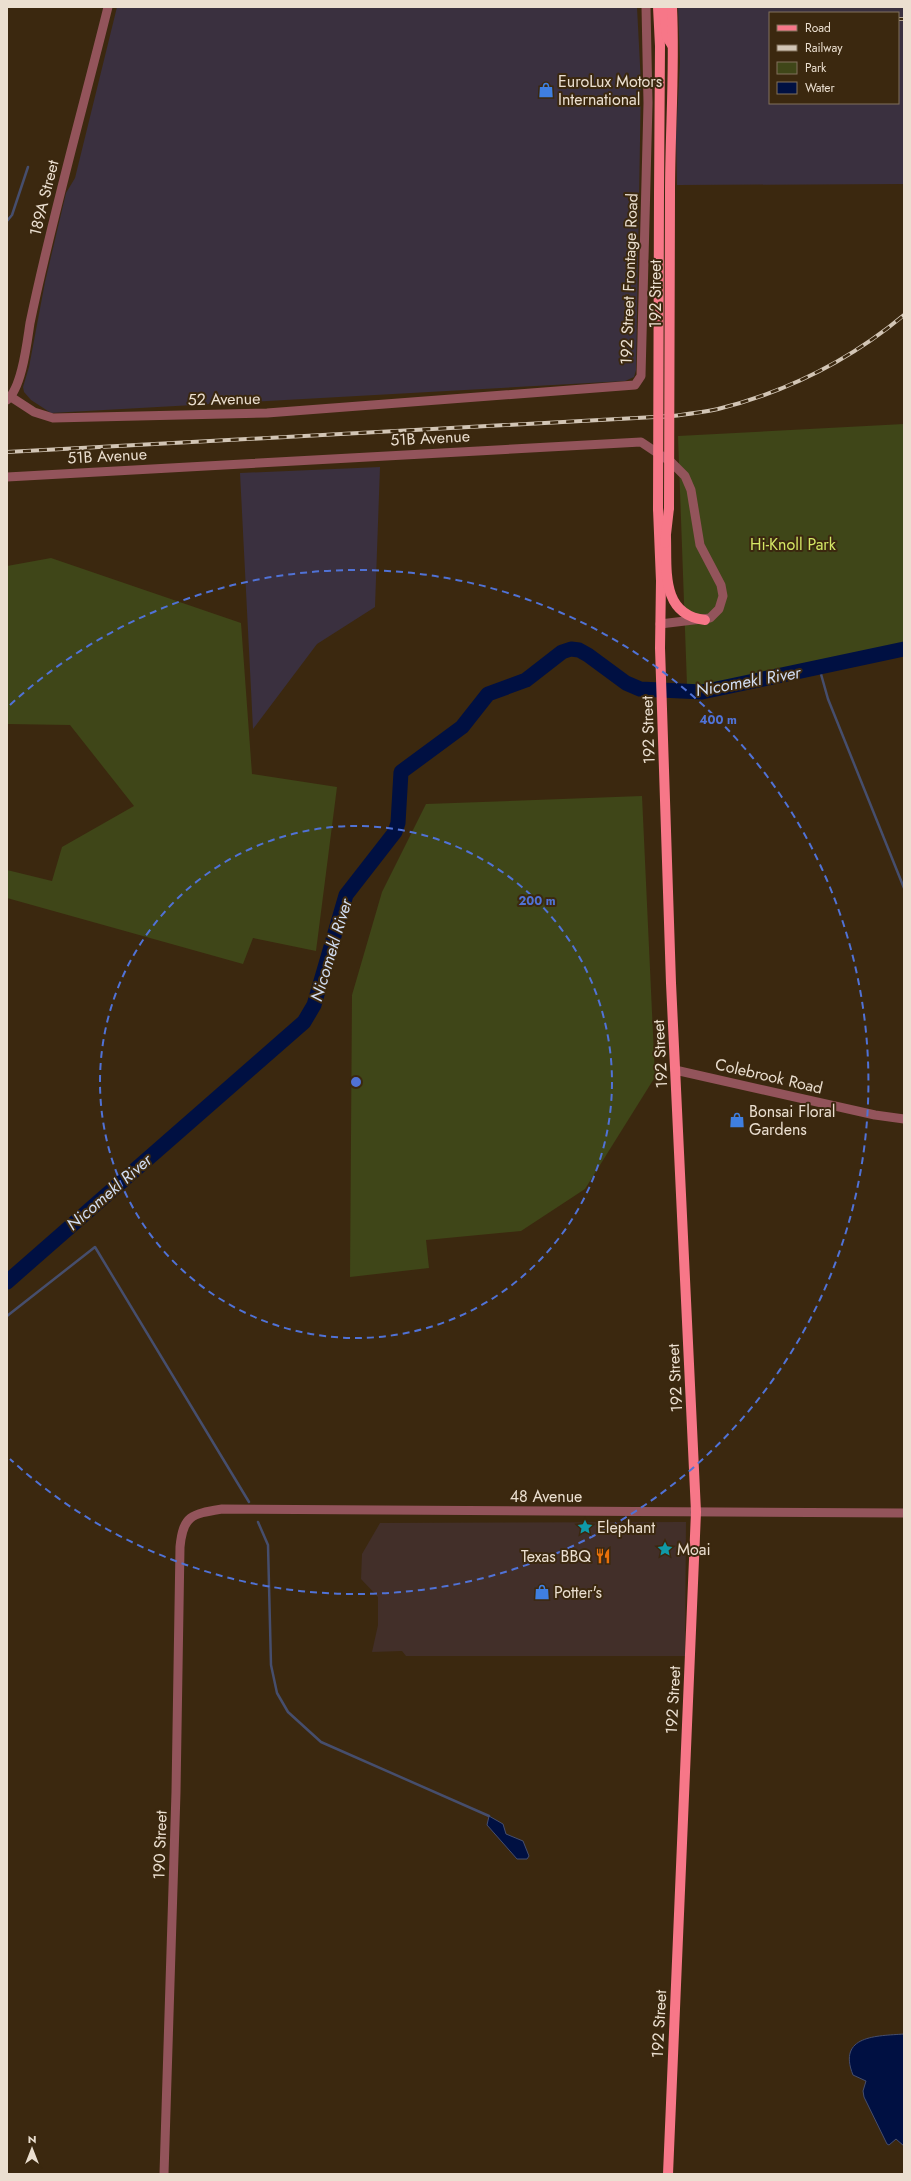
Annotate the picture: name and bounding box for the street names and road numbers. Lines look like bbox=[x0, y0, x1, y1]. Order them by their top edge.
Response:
street label: 189A Street bbox=[23, 157, 65, 238]
street label: 192 Street Frontage Road bbox=[615, 193, 643, 365]
street label: 192 Street bbox=[644, 260, 667, 328]
street label: 52 Avenue bbox=[187, 387, 261, 411]
street label: 51B Avenue bbox=[390, 424, 470, 452]
street label: 51B Avenue bbox=[67, 442, 147, 470]
street label: 192 Street bbox=[635, 695, 661, 765]
street label: 192 Street bbox=[647, 1019, 673, 1089]
street label: Colebrook Road bbox=[713, 1052, 825, 1100]
street label: 192 Street bbox=[662, 1343, 688, 1413]
street label: 48 Avenue bbox=[510, 1485, 582, 1508]
street label: 192 Street bbox=[660, 1665, 686, 1735]
street label: 190 Street bbox=[147, 1810, 173, 1880]
street label: 192 Street bbox=[646, 1989, 672, 2059]

